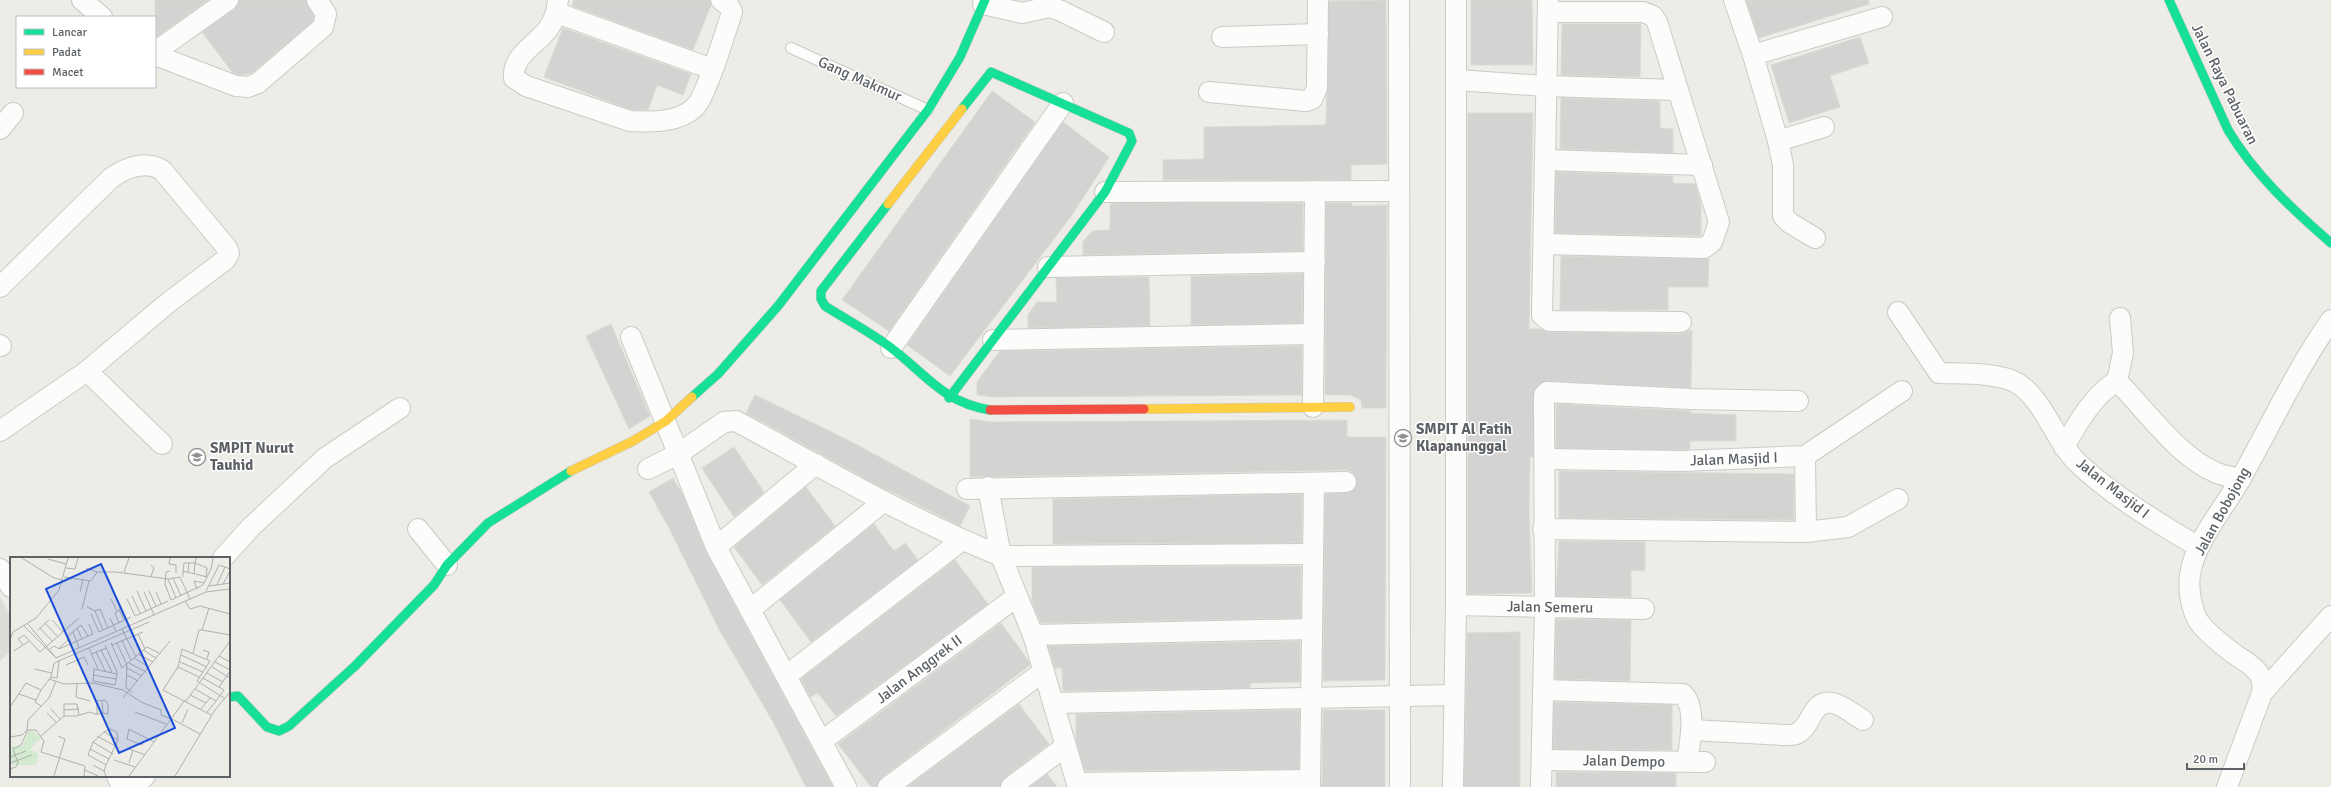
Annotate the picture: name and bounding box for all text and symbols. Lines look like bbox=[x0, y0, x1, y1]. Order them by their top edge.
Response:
legend bbox=[16, 16, 156, 88]
street label: Jalan Raya Pabuaran bbox=[2188, 21, 2262, 147]
text: Lancar bbox=[52, 25, 88, 40]
text: Padat bbox=[52, 45, 81, 60]
street label: Gang Makmur bbox=[815, 53, 905, 106]
text: Macet bbox=[52, 65, 84, 80]
place label: SMPIT Al Fatih Klapanunggal bbox=[1416, 420, 1512, 455]
school or university icon: SMPIT Al Fatih Klapanunggal bbox=[1393, 428, 1413, 448]
place label: SMPIT Nurut Tauhid bbox=[210, 439, 294, 474]
school or university icon: SMPIT Nurut Tauhid bbox=[187, 447, 207, 467]
street label: Jalan Masjid I bbox=[1690, 448, 1778, 470]
street label: Jalan Masjid I bbox=[2073, 454, 2153, 522]
street label: Jalan Bobojong bbox=[2190, 464, 2254, 558]
inset map bbox=[10, 557, 230, 777]
street label: Jalan Semeru bbox=[1507, 597, 1593, 617]
street label: Jalan Anggrek II bbox=[872, 631, 966, 707]
scale bar bbox=[2187, 745, 2244, 771]
street label: Jalan Dempo bbox=[1583, 751, 1666, 771]
text: 20 m bbox=[2193, 752, 2218, 767]

